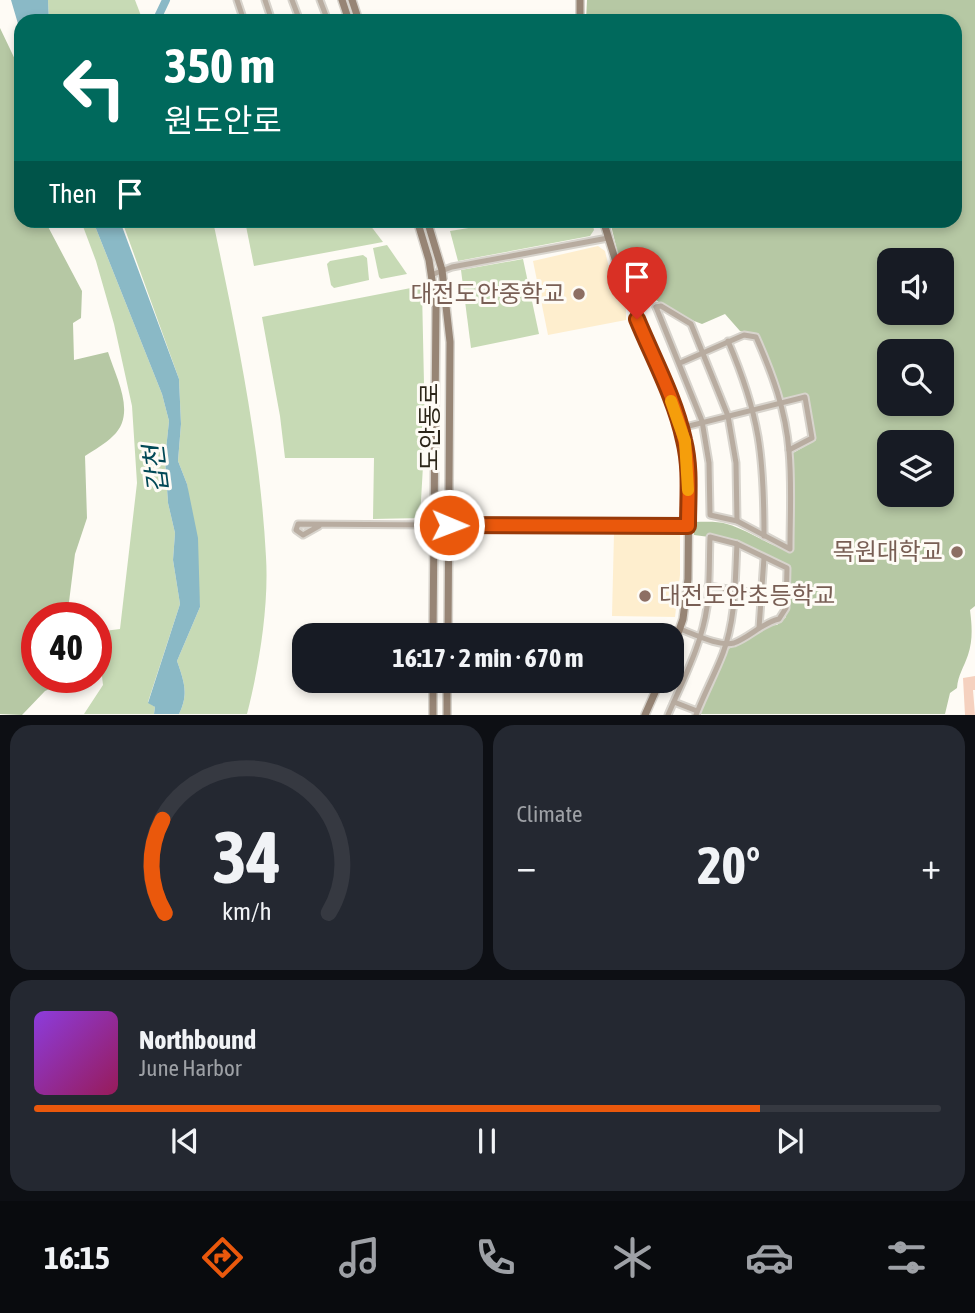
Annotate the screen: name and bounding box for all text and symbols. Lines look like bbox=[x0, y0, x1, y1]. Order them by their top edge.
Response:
text: 350 m bbox=[164, 37, 275, 93]
icon: left bbox=[49, 42, 140, 133]
text: 원도안로 bbox=[164, 102, 282, 139]
icon: arrive bbox=[111, 175, 149, 213]
text: Then bbox=[49, 179, 97, 209]
pin bbox=[607, 247, 667, 319]
map controls bbox=[877, 248, 954, 507]
button: sound bbox=[877, 248, 954, 325]
icon: arrive bbox=[618, 258, 656, 296]
place label: 대전도안중학교 bbox=[410, 280, 565, 307]
marker: 대전도안중학교 bbox=[571, 286, 587, 302]
button: search bbox=[877, 339, 954, 416]
street label: 도안동로 bbox=[416, 383, 443, 471]
button: layers bbox=[877, 430, 954, 507]
water label: 갑천 bbox=[138, 440, 174, 495]
position arrow bbox=[412, 488, 486, 562]
place label: 목원대학교 bbox=[833, 538, 943, 565]
marker: 목원대학교 bbox=[949, 544, 965, 560]
place label: 대전도안초등학교 bbox=[659, 582, 836, 609]
marker: 대전도안초등학교 bbox=[637, 588, 653, 604]
speed limit sign: 40 bbox=[21, 602, 112, 693]
text: 16:17 · 2 min · 670 m bbox=[393, 643, 583, 673]
text: Climate bbox=[517, 801, 582, 827]
text: 34 bbox=[212, 816, 280, 899]
text: 20° bbox=[697, 835, 760, 895]
text: − bbox=[517, 844, 536, 887]
text: + bbox=[921, 844, 941, 887]
text: km/h bbox=[221, 897, 271, 925]
text: Northbound bbox=[139, 1025, 256, 1055]
text: June Harbor bbox=[139, 1055, 242, 1081]
icon: previous bbox=[166, 1122, 204, 1160]
icon: pause bbox=[468, 1122, 506, 1160]
icon: next bbox=[771, 1122, 809, 1160]
icon: directions bbox=[198, 1233, 247, 1282]
icon: music bbox=[335, 1233, 384, 1282]
icon: phone bbox=[471, 1233, 520, 1282]
icon: climate bbox=[608, 1233, 657, 1282]
icon: car bbox=[745, 1233, 794, 1282]
icon: filters bbox=[882, 1233, 931, 1282]
text: 16:15 bbox=[44, 1239, 110, 1276]

